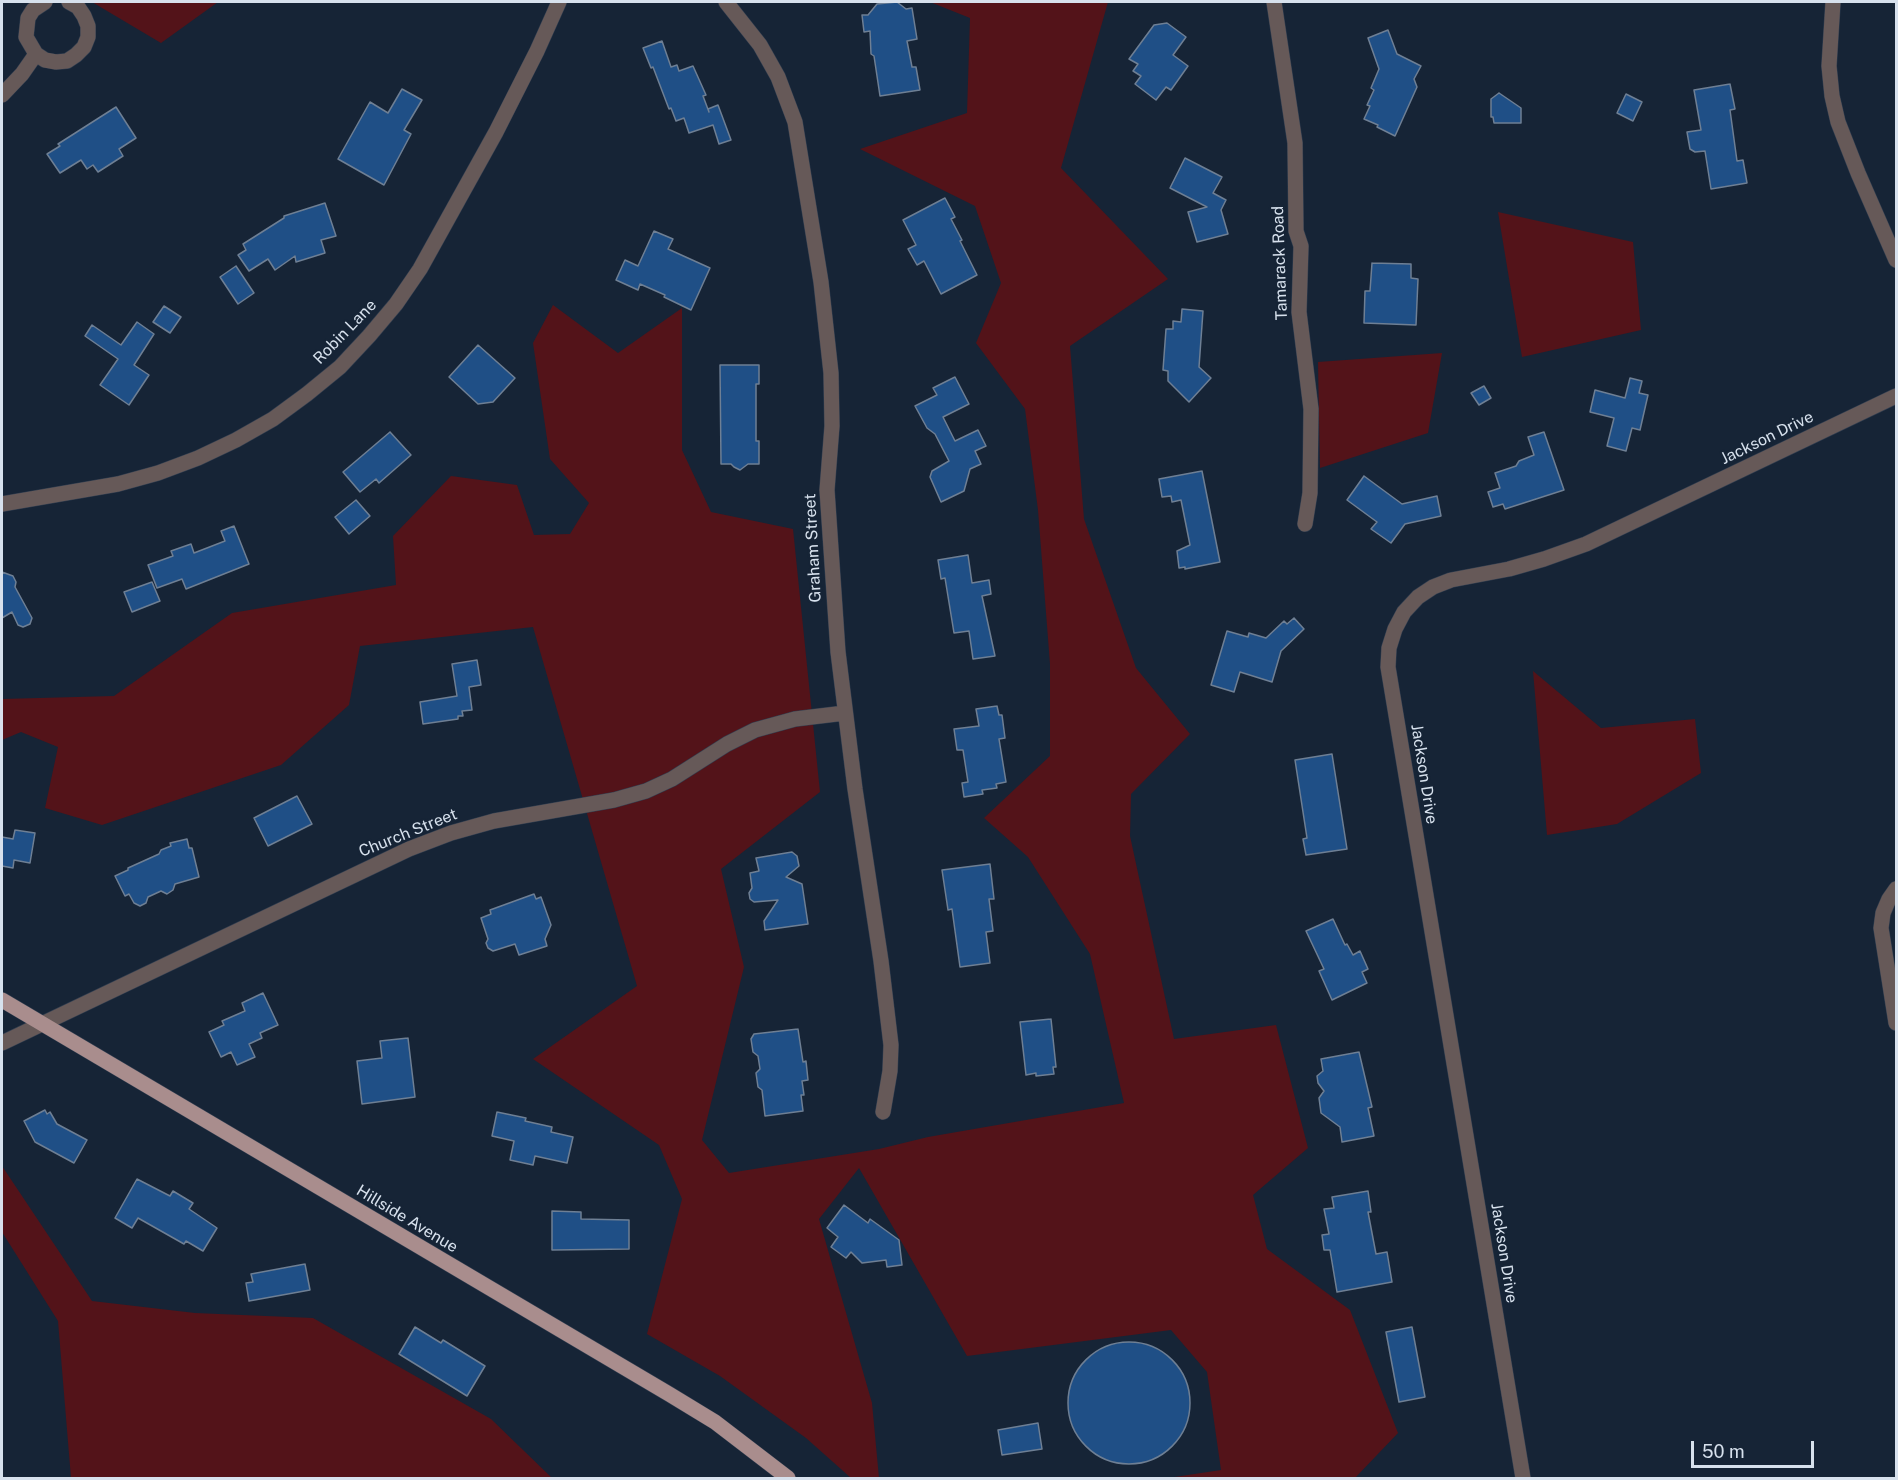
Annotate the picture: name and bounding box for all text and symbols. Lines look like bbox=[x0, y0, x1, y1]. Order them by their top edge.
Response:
street label: Tamarack Road bbox=[1268, 206, 1292, 320]
street label: Robin Lane bbox=[309, 296, 381, 368]
street label: Jackson Drive bbox=[1717, 407, 1817, 469]
street label: Graham Street bbox=[801, 493, 825, 603]
street label: Jackson Drive bbox=[1407, 723, 1441, 825]
street label: Church Street bbox=[356, 805, 460, 861]
street label: Hillside Avenue bbox=[353, 1181, 461, 1257]
street label: Jackson Drive bbox=[1487, 1202, 1521, 1304]
scale bar bbox=[1694, 1429, 1817, 1467]
text: 50 m bbox=[1702, 1441, 1745, 1462]

